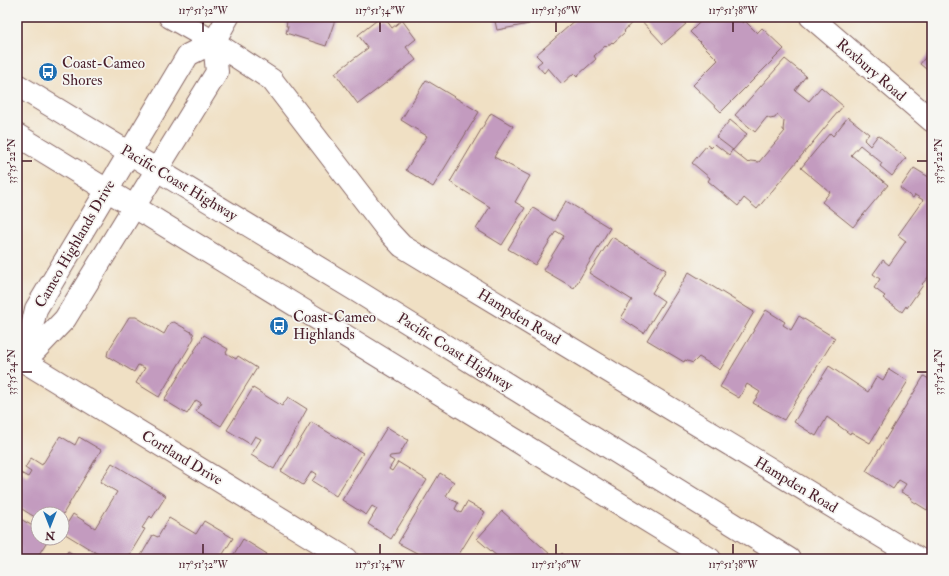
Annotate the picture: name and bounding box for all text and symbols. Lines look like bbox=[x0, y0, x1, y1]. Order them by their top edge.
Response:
text: 117°51'32"W bbox=[178, 5, 228, 17]
text: 117°51'34"W bbox=[355, 5, 406, 17]
text: 117°51'36"W bbox=[531, 5, 581, 17]
text: 117°51'38"W bbox=[709, 5, 758, 17]
street label: Roxbury Road bbox=[832, 35, 910, 106]
place label: Coast-Cameo Shores bbox=[62, 54, 145, 90]
bus stop icon: Coast-Cameo Shores bbox=[37, 61, 59, 83]
text: 33°35'22"N bbox=[6, 138, 18, 184]
text: 33°35'22"N bbox=[933, 138, 945, 184]
street label: Pacific Coast Highway bbox=[117, 141, 241, 226]
street label: Cameo Highlands Drive bbox=[31, 177, 119, 311]
street label: Hampden Road bbox=[474, 285, 565, 350]
place label: Coast-Cameo Highlands bbox=[293, 308, 376, 344]
street label: Pacific Coast Highway bbox=[394, 309, 517, 395]
bus stop icon: Coast-Cameo Highlands bbox=[268, 315, 290, 337]
text: 33°35'24"N bbox=[6, 349, 18, 395]
text: 33°35'24"N bbox=[933, 349, 945, 395]
street label: Cortland Drive bbox=[138, 426, 226, 490]
street label: Hampden Road bbox=[751, 453, 842, 518]
north arrow bbox=[30, 506, 70, 546]
text: N bbox=[44, 529, 56, 542]
text: 117°51'32"W bbox=[178, 559, 228, 571]
text: 117°51'34"W bbox=[355, 559, 406, 571]
text: 117°51'36"W bbox=[531, 559, 581, 571]
text: 117°51'38"W bbox=[709, 559, 758, 571]

